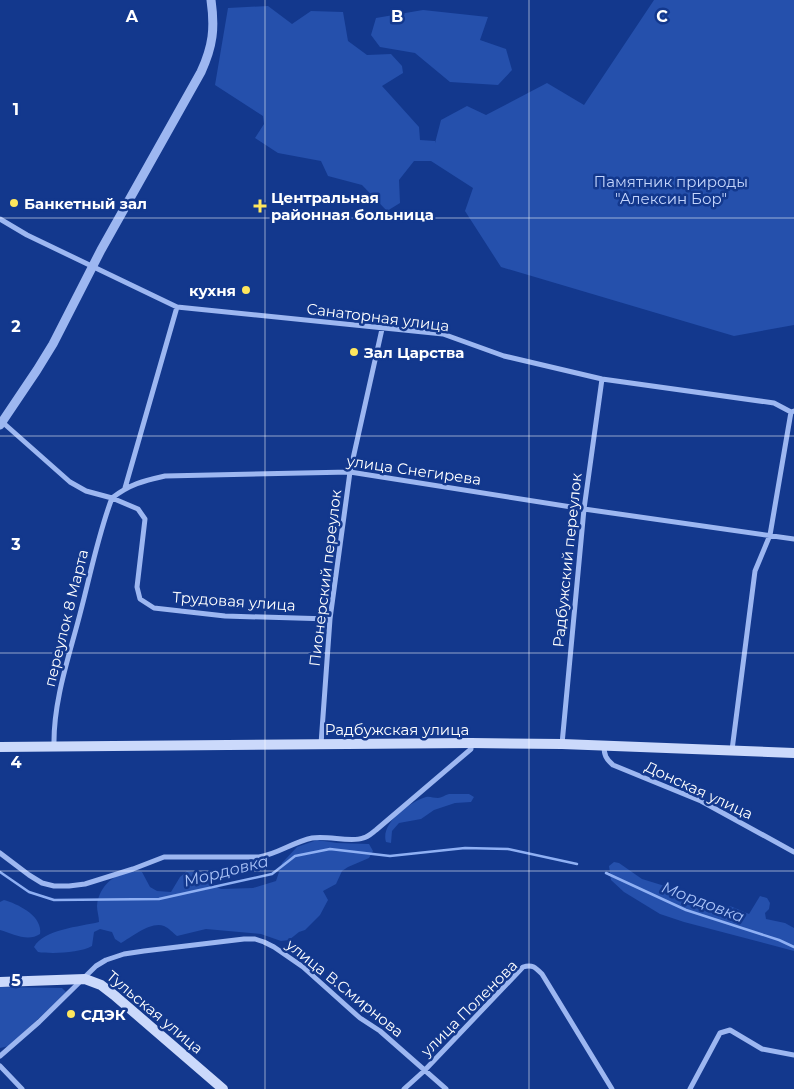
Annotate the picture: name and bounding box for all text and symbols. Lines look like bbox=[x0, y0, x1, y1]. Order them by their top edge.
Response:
text: A bbox=[125, 7, 139, 26]
text: B bbox=[391, 7, 403, 26]
text: C bbox=[656, 7, 668, 26]
text: 1 bbox=[13, 100, 19, 119]
park label: Памятник природы "Алексин Бор" bbox=[594, 172, 748, 208]
place label: Центральная районная больница bbox=[271, 188, 434, 224]
place label: Банкетный зал bbox=[24, 194, 147, 213]
marker: Банкетный зал bbox=[8, 197, 20, 209]
marker: Центральная районная больница bbox=[253, 199, 267, 213]
place label: кухня bbox=[189, 281, 236, 300]
marker: кухня bbox=[240, 284, 252, 296]
street label: Санаторная улица bbox=[306, 299, 450, 335]
text: 2 bbox=[11, 317, 21, 336]
place label: Зал Царства bbox=[363, 343, 464, 362]
marker: Зал Царства bbox=[348, 346, 360, 358]
street label: улица Снегирева bbox=[344, 451, 483, 489]
street label: Радбужский переулок bbox=[548, 472, 586, 648]
street label: Пионерский переулок bbox=[305, 488, 345, 668]
text: 3 bbox=[10, 535, 21, 554]
street label: переулок 8 Марта bbox=[40, 547, 92, 689]
street label: Трудовая улица bbox=[172, 587, 296, 615]
street label: Радбужская улица bbox=[325, 720, 469, 739]
text: 4 bbox=[10, 753, 22, 772]
street label: Донская улица bbox=[642, 757, 756, 823]
water label: Мордовка bbox=[182, 851, 270, 891]
water label: Мордовка bbox=[659, 878, 747, 926]
street label: улица В.Смирнова bbox=[282, 934, 408, 1041]
street label: улица Поленова bbox=[416, 956, 521, 1061]
street label: Тульская улица bbox=[103, 966, 207, 1058]
text: 5 bbox=[11, 971, 21, 990]
place label: СДЭК bbox=[81, 1005, 126, 1024]
marker: СДЭК bbox=[65, 1008, 77, 1020]

